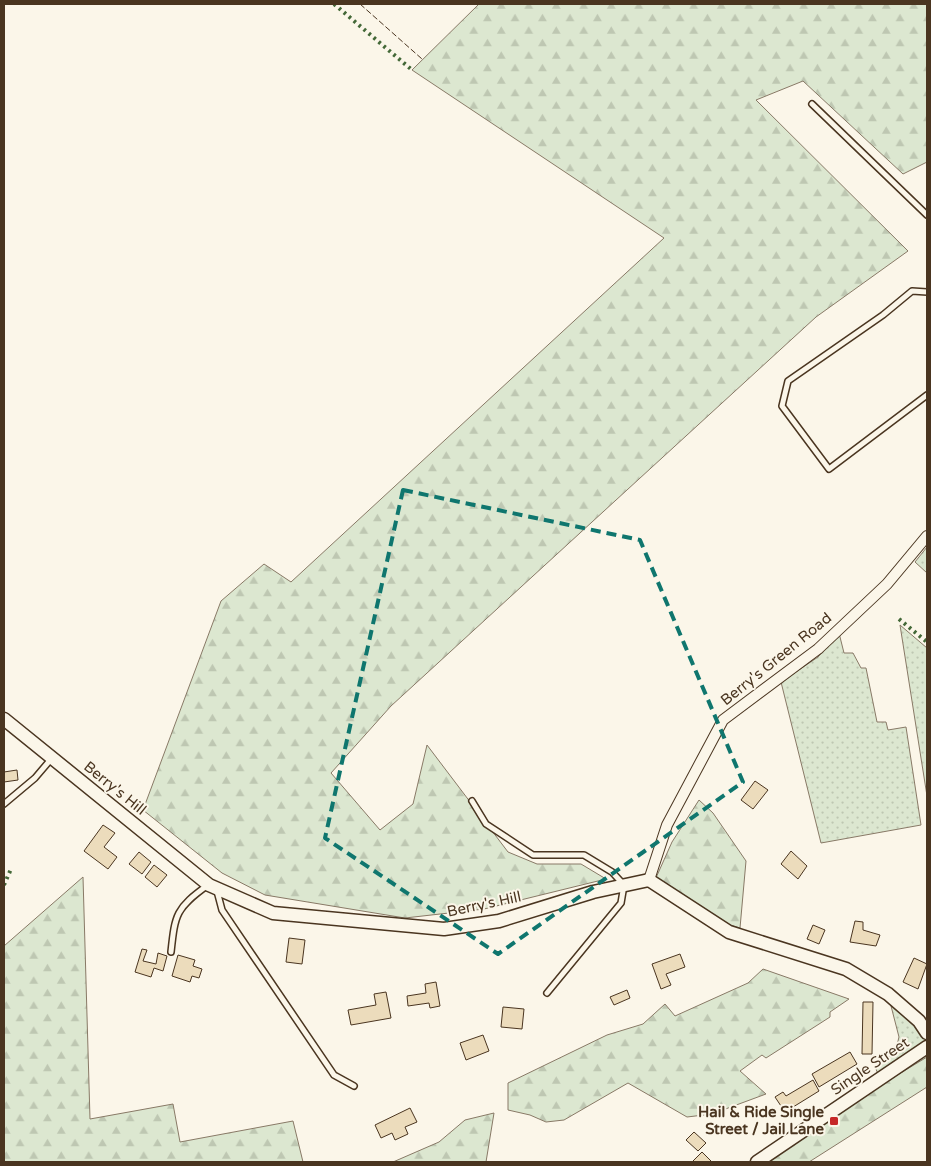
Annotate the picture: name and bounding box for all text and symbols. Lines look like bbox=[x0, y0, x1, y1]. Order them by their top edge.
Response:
street label: Berry's Green Road bbox=[717, 609, 835, 709]
street label: Berry's Hill bbox=[80, 757, 150, 819]
street label: Berry's Hill bbox=[445, 887, 523, 921]
street label: Single Street bbox=[827, 1033, 913, 1099]
place label: Hail & Ride Single Street / Jail Lane bbox=[698, 1103, 824, 1138]
marker: Hail & Ride Single Street / Jail Lane bbox=[828, 1115, 840, 1127]

